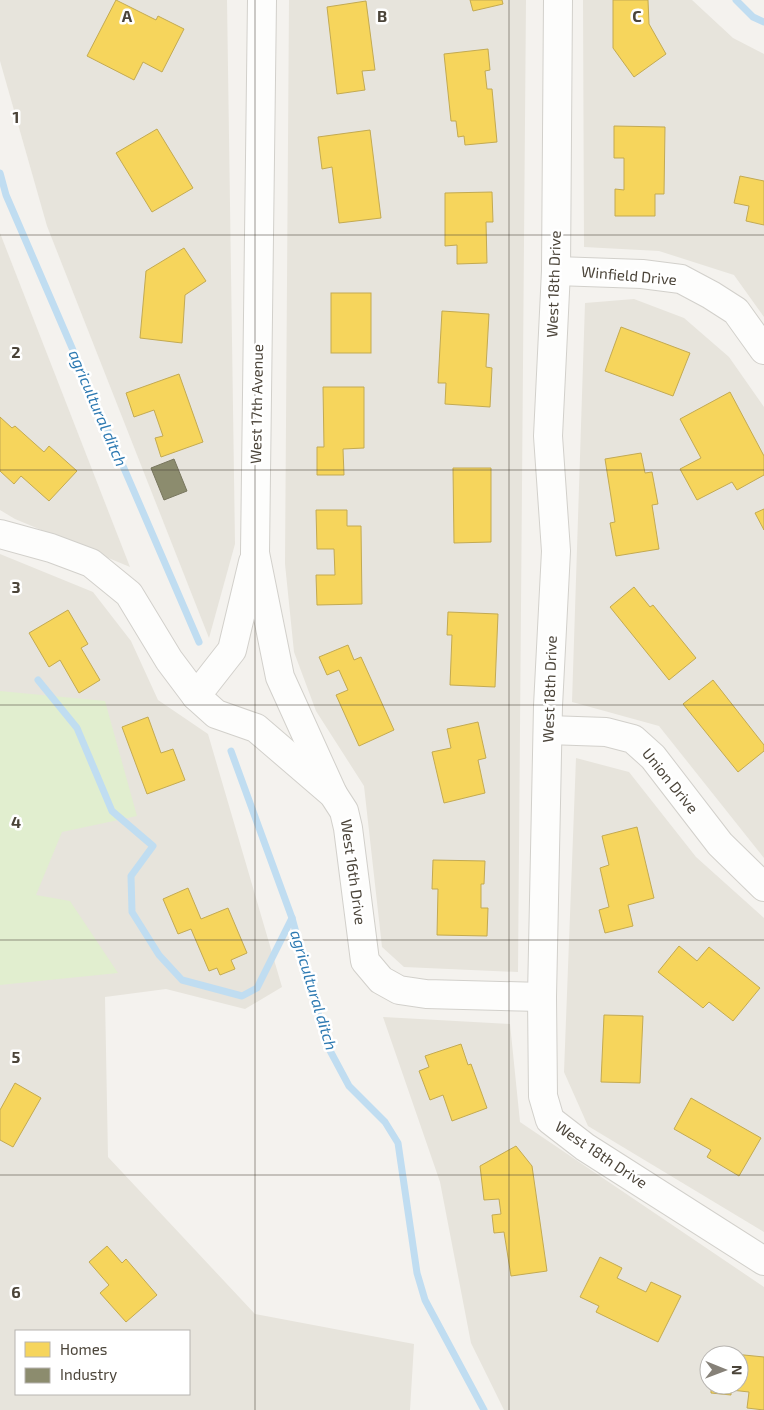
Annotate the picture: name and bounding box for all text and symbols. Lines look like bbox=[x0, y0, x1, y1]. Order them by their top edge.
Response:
text: A bbox=[122, 6, 133, 25]
text: B bbox=[377, 6, 387, 25]
text: C bbox=[632, 6, 642, 25]
text: 1 bbox=[13, 107, 19, 126]
street label: West 18th Drive bbox=[542, 230, 564, 338]
street label: Winfield Drive bbox=[581, 262, 678, 288]
text: 2 bbox=[11, 342, 21, 361]
street label: West 17th Avenue bbox=[246, 344, 266, 464]
water label: agricultural ditch bbox=[65, 347, 132, 469]
text: 3 bbox=[11, 577, 21, 596]
street label: West 18th Drive bbox=[538, 635, 560, 743]
street label: Union Drive bbox=[639, 744, 703, 817]
text: 4 bbox=[11, 812, 21, 831]
street label: West 16th Drive bbox=[338, 818, 370, 926]
water label: agricultural ditch bbox=[287, 928, 342, 1052]
text: 5 bbox=[12, 1047, 21, 1066]
street label: West 18th Drive bbox=[552, 1117, 651, 1192]
text: 6 bbox=[11, 1282, 21, 1301]
legend bbox=[15, 1330, 190, 1395]
text: Homes bbox=[60, 1340, 107, 1358]
north arrow bbox=[699, 1345, 749, 1395]
text: Industry bbox=[60, 1365, 117, 1383]
text: N bbox=[729, 1365, 746, 1375]

